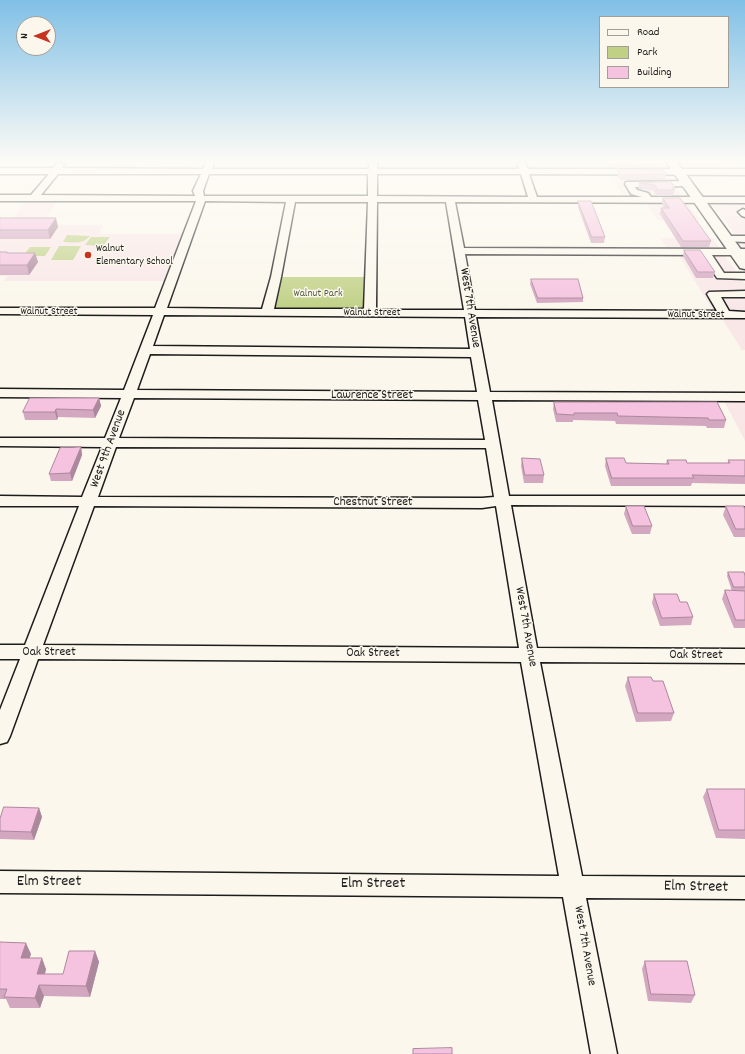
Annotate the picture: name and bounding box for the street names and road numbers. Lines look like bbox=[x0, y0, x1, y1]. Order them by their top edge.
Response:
street label: West 7th Avenue bbox=[455, 267, 483, 349]
street label: Walnut Street bbox=[20, 305, 78, 319]
street label: Walnut Street bbox=[343, 306, 401, 320]
street label: Walnut Street bbox=[667, 308, 725, 322]
street label: Lawrence Street bbox=[331, 388, 413, 404]
street label: West 9th Avenue bbox=[88, 408, 130, 490]
street label: Chestnut Street bbox=[333, 495, 413, 511]
street label: West 7th Avenue bbox=[510, 586, 540, 668]
street label: Oak Street bbox=[22, 645, 76, 661]
street label: Oak Street bbox=[346, 646, 400, 662]
street label: Oak Street bbox=[669, 648, 723, 664]
street label: Elm Street bbox=[17, 873, 81, 893]
street label: Elm Street bbox=[341, 875, 405, 895]
street label: Elm Street bbox=[664, 878, 728, 898]
street label: West 7th Avenue bbox=[569, 905, 599, 987]

